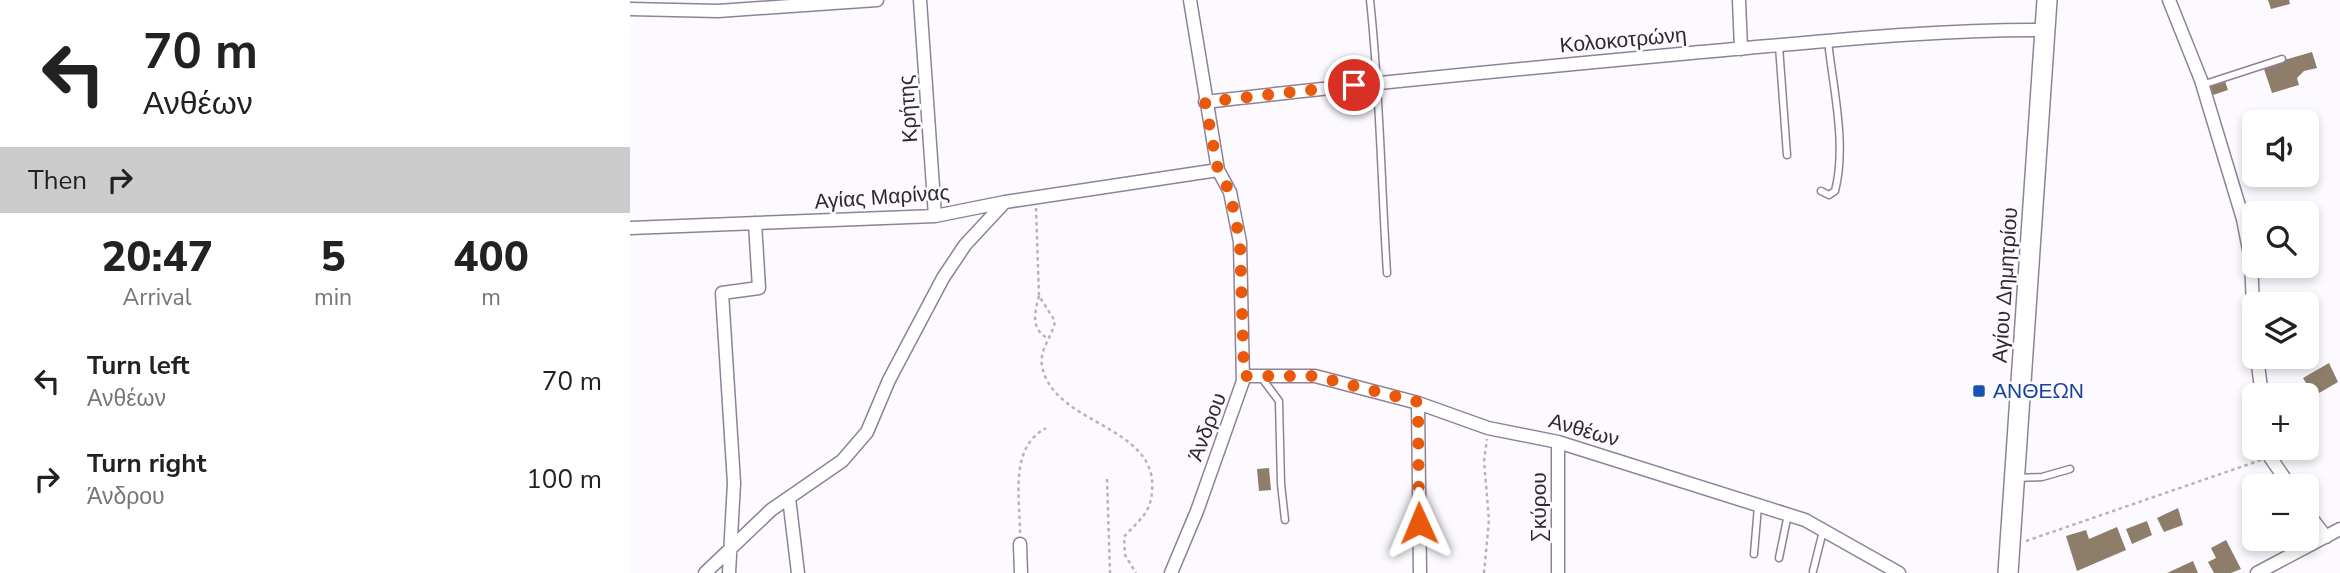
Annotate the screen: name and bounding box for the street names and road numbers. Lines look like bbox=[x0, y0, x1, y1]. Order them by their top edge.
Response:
street label: Κολοκοτρώνη bbox=[1558, 21, 1688, 59]
street label: Κρήτης bbox=[892, 74, 924, 144]
street label: Αγίας Μαρίνας bbox=[813, 178, 951, 216]
street label: Αγίου Δημητρίου bbox=[1986, 206, 2024, 364]
street label: Άνδρου bbox=[1181, 389, 1233, 465]
street label: Ανθέων bbox=[1545, 407, 1623, 453]
street label: Σκύρου bbox=[1525, 472, 1553, 542]

